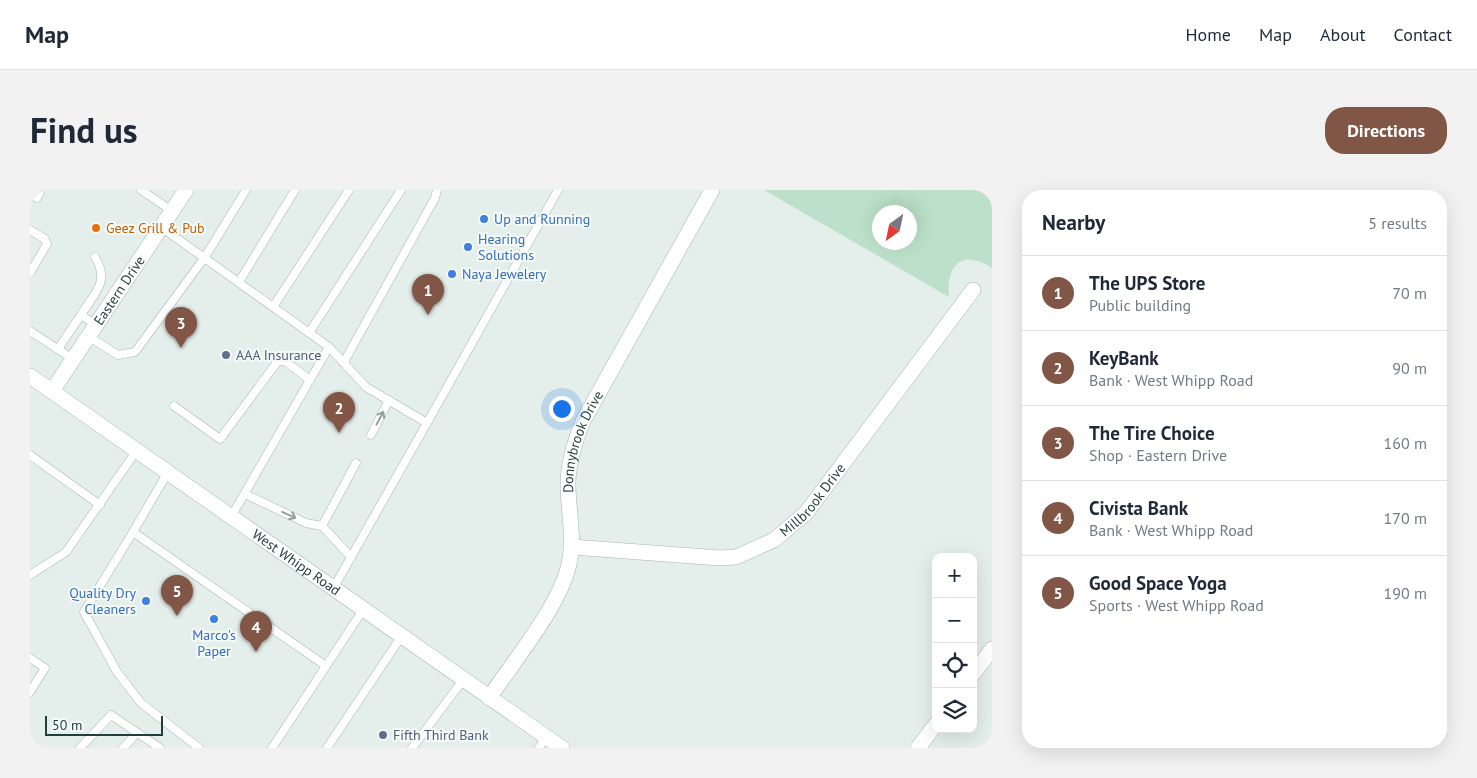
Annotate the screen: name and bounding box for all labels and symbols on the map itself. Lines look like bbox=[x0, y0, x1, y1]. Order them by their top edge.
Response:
north arrow bbox=[872, 205, 917, 250]
place label: Up and Running bbox=[494, 210, 590, 228]
marker: Up and Running bbox=[478, 213, 490, 225]
place label: Geez Grill & Pub bbox=[106, 219, 205, 237]
marker: Geez Grill & Pub bbox=[90, 222, 102, 234]
place label: Hearing Solutions bbox=[478, 230, 534, 264]
marker: Hearing Solutions bbox=[462, 241, 474, 253]
street label: Eastern Drive bbox=[90, 252, 149, 328]
place label: Naya Jewelery bbox=[462, 265, 547, 283]
marker: Naya Jewelery bbox=[446, 268, 458, 280]
pin: 1 bbox=[412, 274, 444, 315]
pin: 3 bbox=[165, 307, 197, 348]
place label: AAA Insurance bbox=[236, 346, 321, 364]
marker: AAA Insurance bbox=[220, 349, 232, 361]
street label: Donnybrook Drive bbox=[559, 387, 607, 493]
pin: 2 bbox=[323, 392, 355, 433]
your location bbox=[549, 396, 575, 422]
one-way arrow bbox=[375, 410, 385, 425]
street label: Millbrook Drive bbox=[776, 460, 849, 540]
one-way arrow bbox=[281, 511, 296, 520]
street label: West Whipp Road bbox=[249, 525, 344, 599]
pin: 5 bbox=[161, 575, 193, 616]
place label: Quality Dry Cleaners bbox=[69, 584, 136, 618]
marker: Quality Dry Cleaners bbox=[140, 595, 152, 607]
pin: 4 bbox=[240, 611, 272, 652]
marker: Marco's Paper bbox=[208, 613, 220, 625]
place label: Marco's Paper bbox=[192, 626, 236, 660]
scale bar bbox=[45, 713, 162, 736]
place label: Fifth Third Bank bbox=[393, 726, 489, 744]
marker: Fifth Third Bank bbox=[377, 729, 389, 741]

